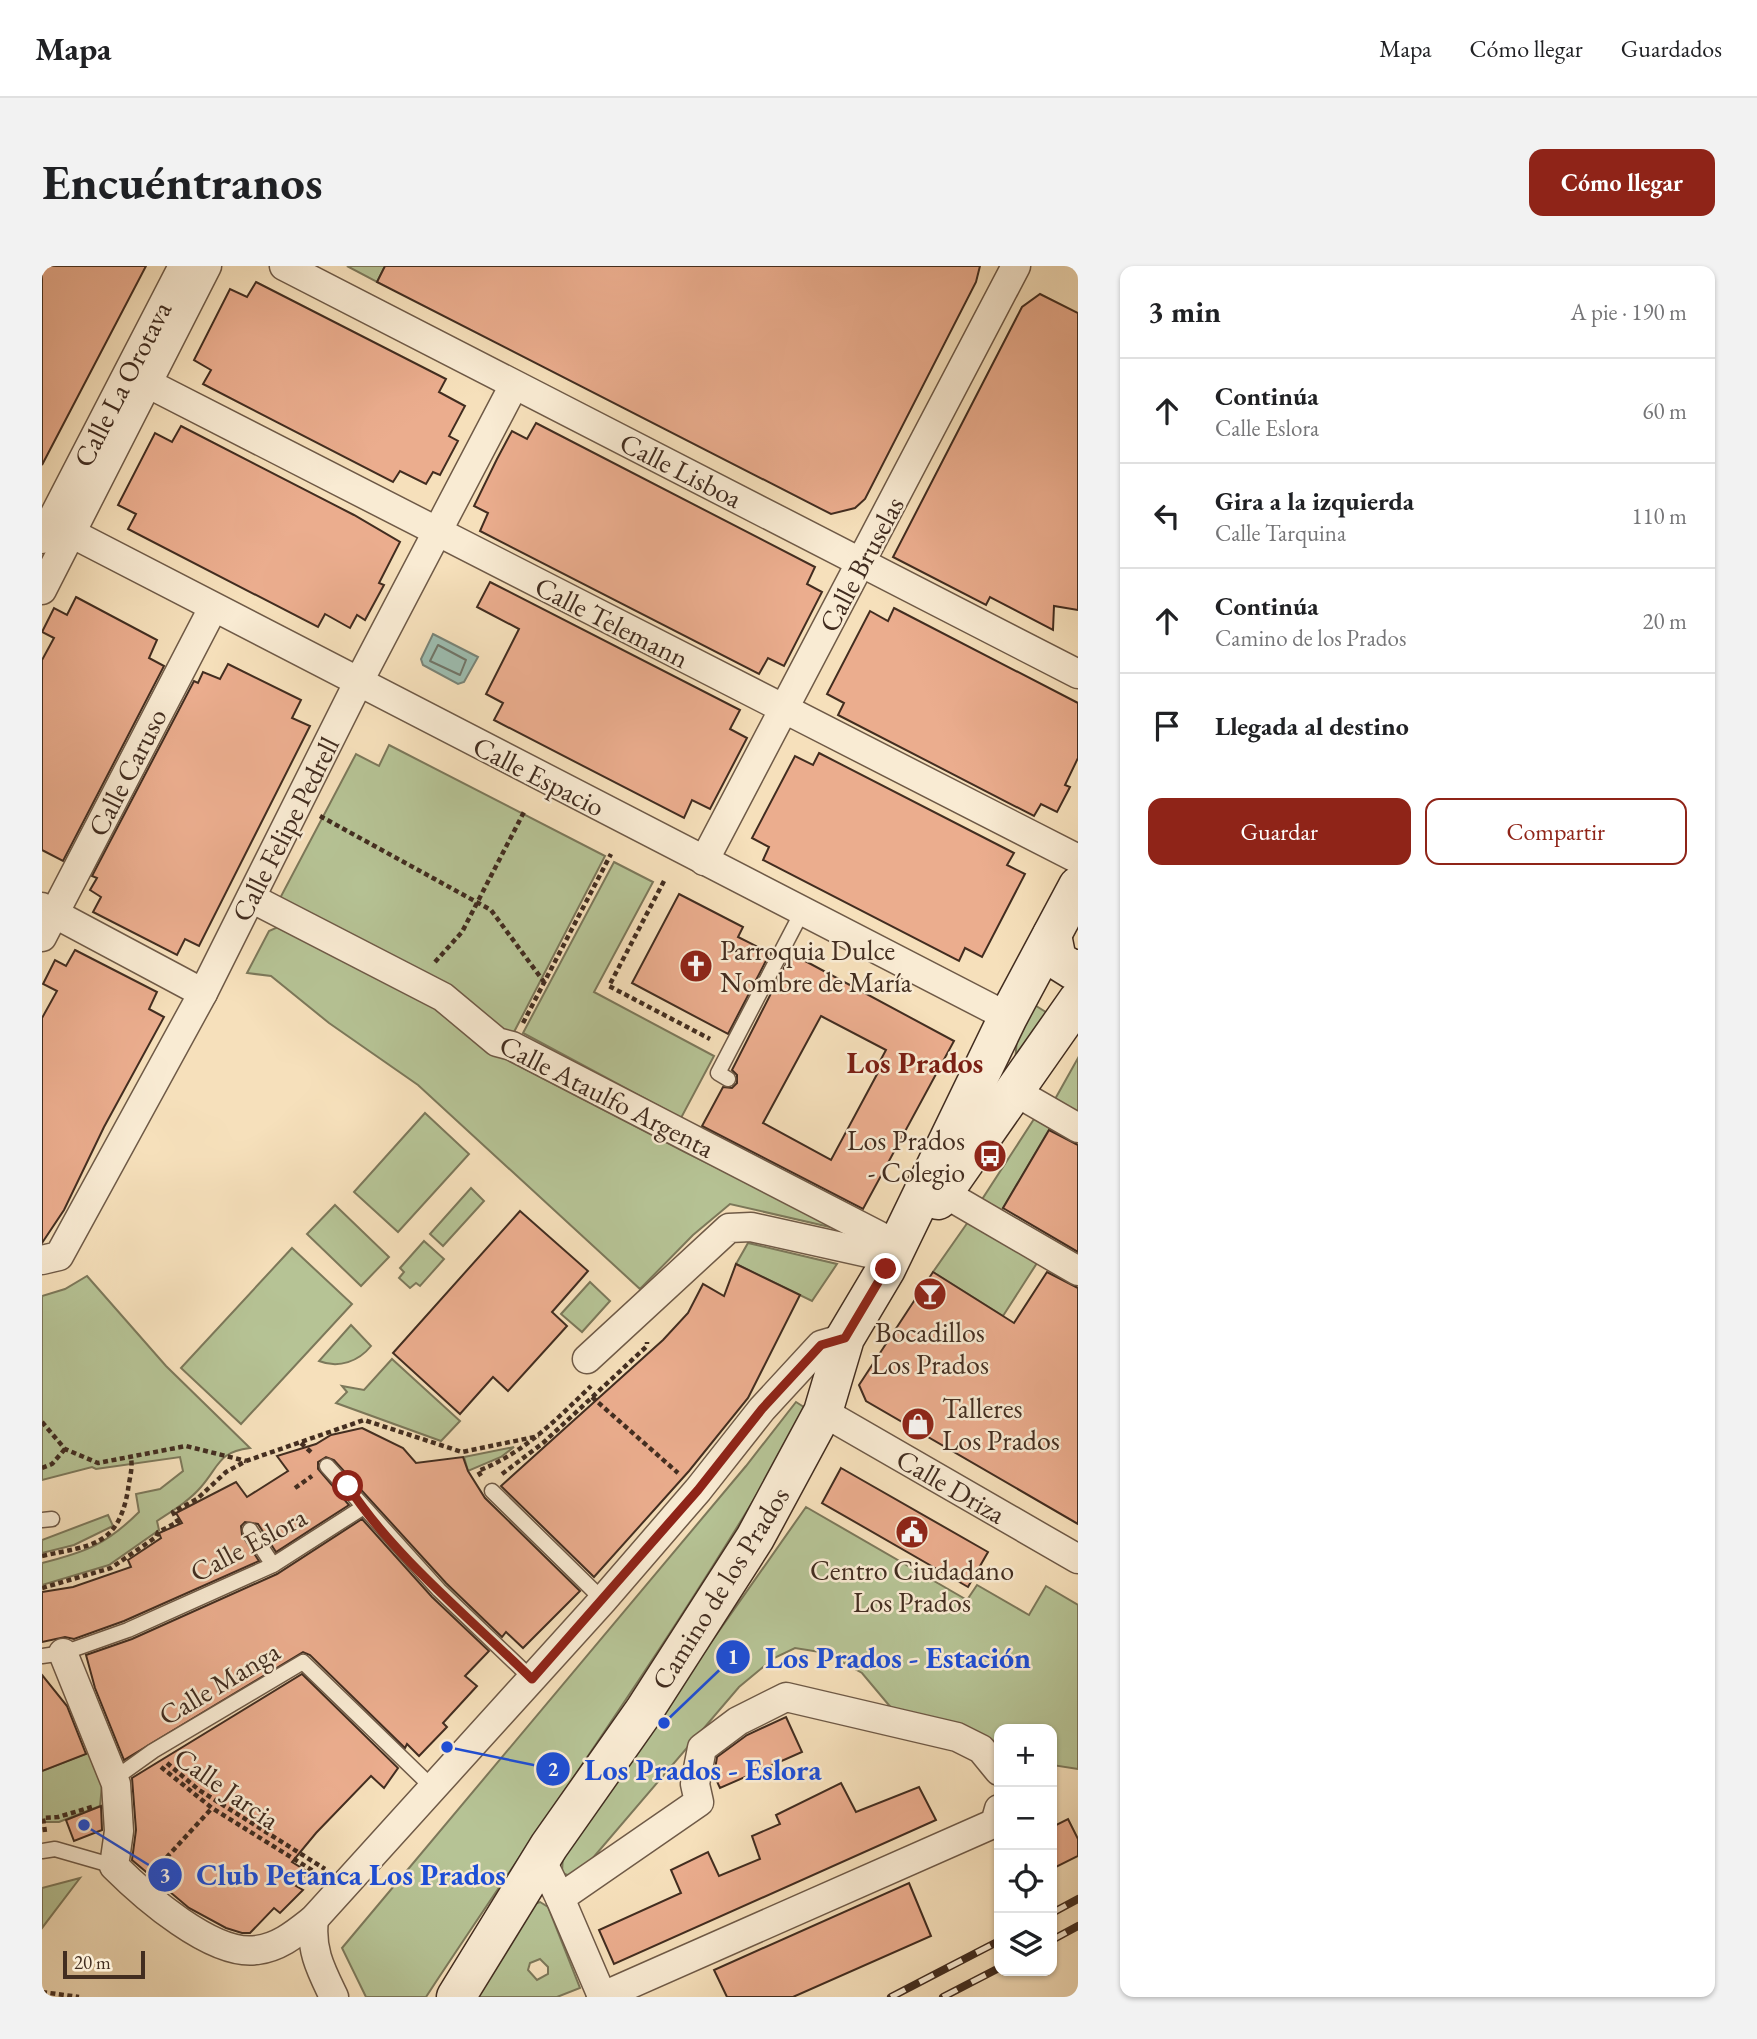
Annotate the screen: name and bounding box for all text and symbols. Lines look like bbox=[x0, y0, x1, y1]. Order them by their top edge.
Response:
text: Mapa bbox=[35, 27, 112, 70]
text: Mapa bbox=[1379, 33, 1432, 64]
text: Cómo llegar bbox=[1470, 33, 1583, 64]
text: Guardados bbox=[1621, 33, 1722, 64]
button: Cómo llegar bbox=[1529, 149, 1715, 216]
text: Encuéntranos bbox=[42, 150, 323, 214]
text: 3 min bbox=[1148, 292, 1221, 331]
street label: Calle La Orotava bbox=[65, 294, 180, 473]
text: A pie · 190 m bbox=[1571, 297, 1687, 327]
text: Continúa bbox=[1215, 379, 1319, 413]
icon: ahead bbox=[1148, 392, 1186, 430]
text: 60 m bbox=[1642, 396, 1687, 426]
text: Calle Eslora bbox=[1215, 413, 1319, 443]
street label: Calle Lisboa bbox=[614, 424, 749, 516]
text: Gira a la izquierda bbox=[1215, 484, 1414, 518]
street label: Calle Bruselas bbox=[810, 490, 912, 638]
icon: left bbox=[1148, 497, 1186, 535]
text: 110 m bbox=[1631, 501, 1687, 531]
text: Calle Tarquina bbox=[1215, 518, 1346, 548]
street label: Calle Telemann bbox=[529, 568, 695, 676]
text: Continúa bbox=[1215, 589, 1319, 623]
icon: ahead bbox=[1148, 602, 1186, 640]
text: 20 m bbox=[1642, 606, 1687, 636]
text: Camino de los Prados bbox=[1215, 623, 1406, 653]
street label: Calle Caruso bbox=[79, 702, 175, 842]
icon: arrive bbox=[1148, 707, 1186, 745]
text: Llegada al destino bbox=[1215, 709, 1409, 743]
street label: Calle Espacio bbox=[467, 727, 611, 825]
street label: Calle Felipe Pedrell bbox=[223, 730, 347, 927]
button: Guardar bbox=[1148, 798, 1411, 865]
button: Compartir bbox=[1425, 798, 1687, 865]
place label: Parroquia Dulce Nombre de María bbox=[720, 932, 913, 1000]
church icon: Parroquia Dulce Nombre de María bbox=[677, 947, 715, 985]
street label: Calle Ataulfo Argenta bbox=[494, 1026, 721, 1166]
district label: Los Prados bbox=[847, 1043, 983, 1082]
place label: Los Prados - Colegio bbox=[847, 1122, 965, 1190]
bus stop icon: Los Prados - Colegio bbox=[971, 1137, 1009, 1175]
route end bbox=[870, 1253, 901, 1284]
bar icon: Bocadillos Los Prados bbox=[911, 1275, 949, 1313]
place label: Bocadillos Los Prados bbox=[871, 1314, 989, 1382]
place label: Talleres Los Prados bbox=[942, 1390, 1060, 1458]
shop icon: Talleres Los Prados bbox=[899, 1405, 937, 1443]
street label: Calle Driza bbox=[890, 1440, 1013, 1532]
route start bbox=[332, 1470, 363, 1501]
street label: Camino de los Prados bbox=[643, 1480, 797, 1696]
street label: Calle Eslora bbox=[184, 1498, 313, 1590]
public building icon: Centro Ciudadano Los Prados bbox=[893, 1513, 931, 1551]
place label: Centro Ciudadano Los Prados bbox=[810, 1552, 1014, 1620]
street label: Calle Manga bbox=[152, 1632, 287, 1733]
callout: Los Prados - Estación bbox=[715, 1632, 1045, 1683]
text: Los Prados - Estación bbox=[765, 1638, 1031, 1677]
text: 1 bbox=[727, 1643, 739, 1670]
map controls bbox=[994, 1724, 1057, 1976]
button: + bbox=[994, 1724, 1057, 1787]
street label: Calle Jarcia bbox=[167, 1739, 287, 1838]
callout: Los Prados - Eslora bbox=[535, 1744, 835, 1795]
text: Los Prados - Eslora bbox=[584, 1750, 822, 1789]
text: 2 bbox=[547, 1755, 559, 1782]
button: − bbox=[994, 1787, 1057, 1850]
callout: Club Petanca Los Prados bbox=[148, 1849, 520, 1900]
button: locate bbox=[994, 1850, 1057, 1913]
text: Club Petanca Los Prados bbox=[196, 1855, 506, 1894]
text: 3 bbox=[159, 1861, 171, 1888]
button: layers bbox=[994, 1913, 1057, 1976]
scale bar bbox=[63, 1948, 145, 1980]
text: 20 m bbox=[74, 1950, 111, 1975]

